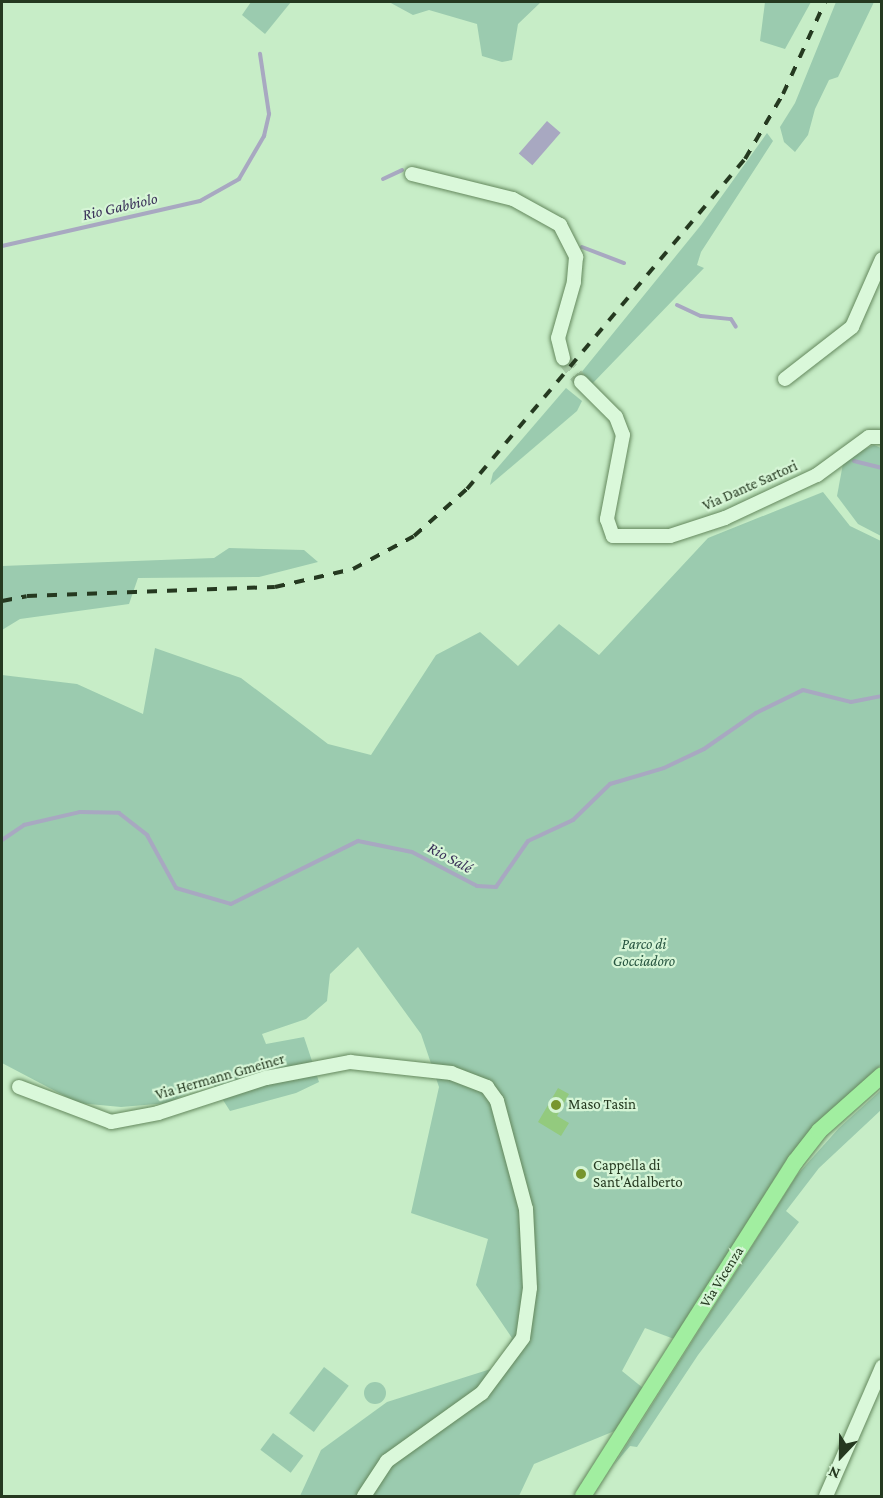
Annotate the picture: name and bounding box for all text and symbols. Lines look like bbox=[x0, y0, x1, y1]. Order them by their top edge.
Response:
water label: Rio Gabbiolo bbox=[80, 189, 160, 225]
street label: Via Dante Sartori bbox=[700, 457, 800, 515]
water label: Rio Salé bbox=[424, 838, 476, 878]
park label: Parco di Gocciadoro bbox=[613, 935, 675, 970]
street label: Via Hermann Gmeiner bbox=[153, 1050, 287, 1104]
place label: Maso Tasin bbox=[568, 1096, 636, 1114]
marker: Maso Tasin bbox=[549, 1098, 563, 1112]
place label: Cappella di Sant'Adalberto bbox=[593, 1156, 683, 1191]
marker: Cappella di Sant'Adalberto bbox=[574, 1167, 588, 1181]
street label: Via Vicenza bbox=[696, 1243, 748, 1311]
north arrow bbox=[811, 1426, 871, 1486]
text: N bbox=[826, 1463, 842, 1483]

